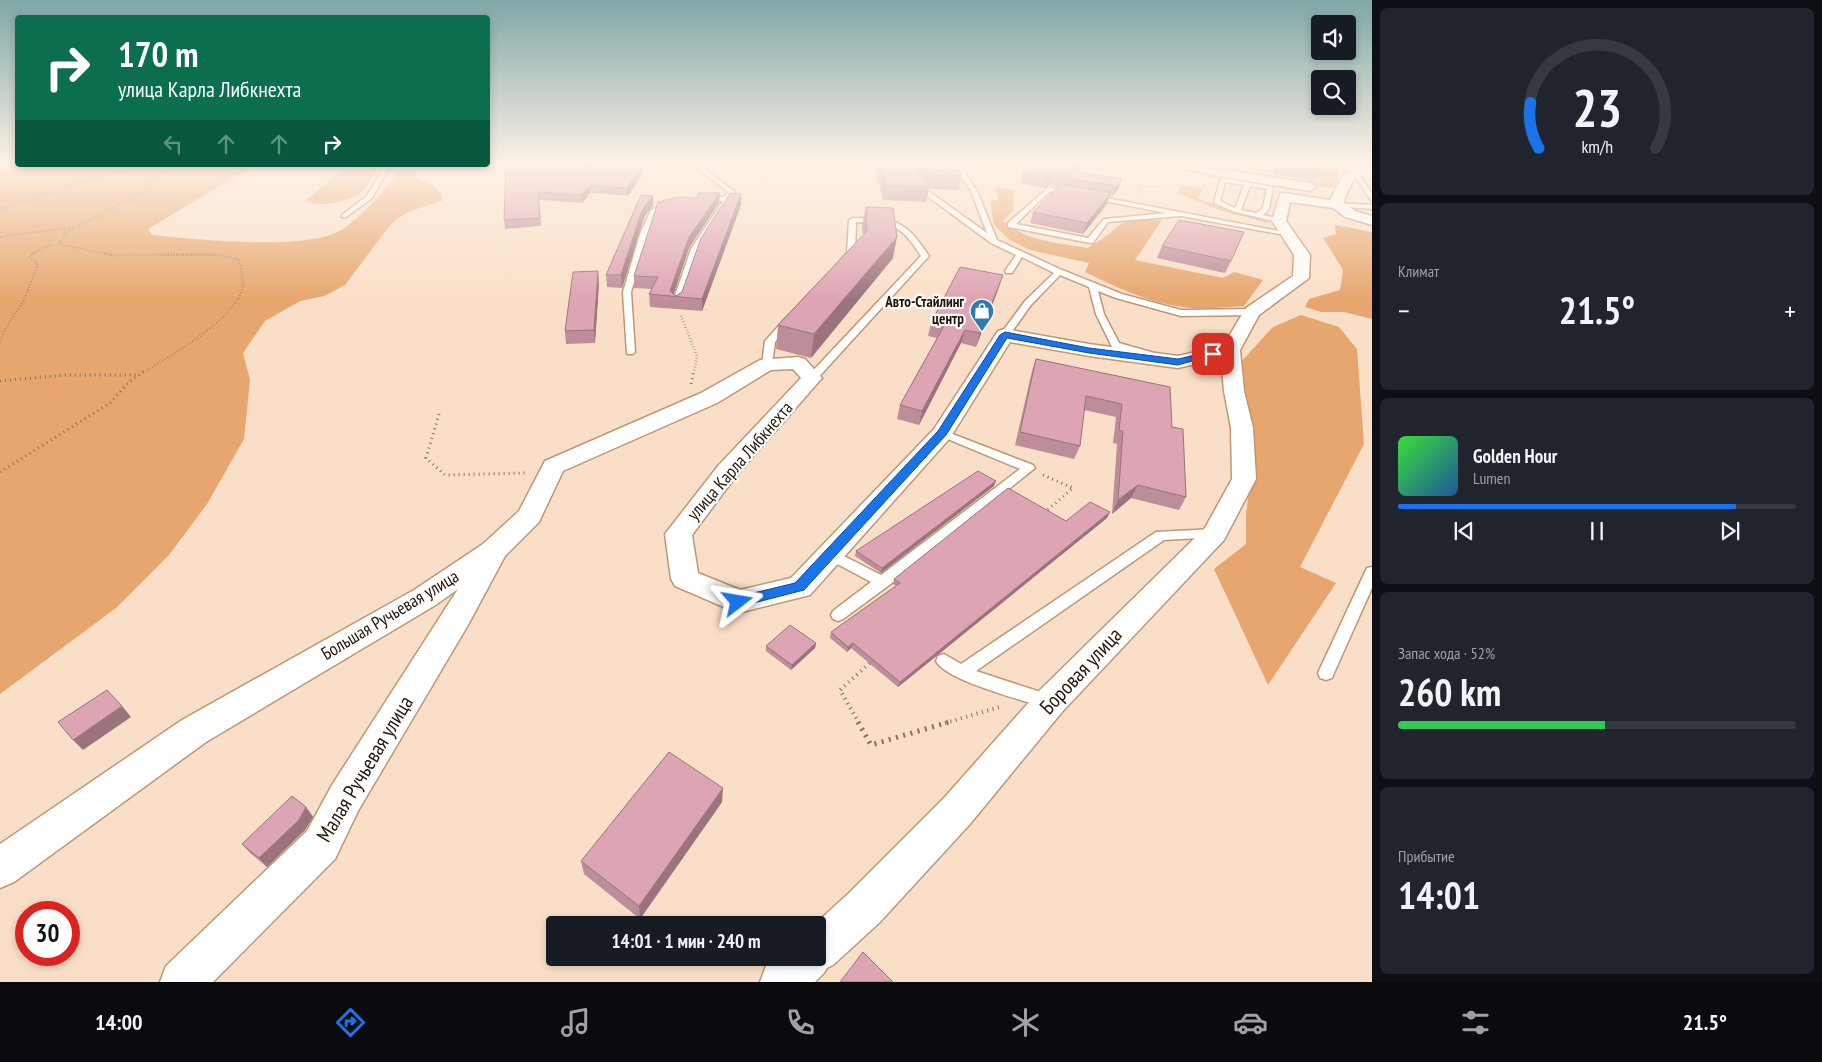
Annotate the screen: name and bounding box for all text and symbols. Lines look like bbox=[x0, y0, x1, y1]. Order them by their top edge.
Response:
map controls bbox=[1311, 15, 1356, 115]
button: sound bbox=[1311, 15, 1356, 60]
text: 170 m bbox=[118, 31, 199, 77]
icon: right bbox=[35, 35, 100, 100]
button: search bbox=[1311, 70, 1356, 115]
text: 23 bbox=[1572, 74, 1622, 141]
text: улица Карла Либкнехта bbox=[118, 75, 301, 103]
icon: left bbox=[159, 130, 187, 158]
icon: ahead bbox=[212, 130, 240, 158]
icon: ahead bbox=[265, 130, 293, 158]
icon: right bbox=[318, 130, 346, 158]
text: km/h bbox=[1581, 135, 1613, 158]
text: Климат bbox=[1398, 261, 1439, 281]
text: 21.5° bbox=[1559, 285, 1635, 334]
place label: Авто-Стайлинг центр bbox=[884, 292, 964, 328]
text: − bbox=[1398, 292, 1410, 329]
text: + bbox=[1784, 292, 1796, 329]
shop icon: Авто-Стайлинг центр bbox=[969, 298, 995, 332]
pin bbox=[1192, 333, 1234, 375]
icon: arrive bbox=[1199, 340, 1227, 368]
street label: улица Карла Либкнехта bbox=[682, 397, 798, 525]
text: Golden Hour bbox=[1473, 444, 1557, 468]
text: Lumen bbox=[1473, 468, 1510, 488]
icon: previous bbox=[1450, 517, 1478, 545]
icon: pause bbox=[1583, 517, 1611, 545]
icon: next bbox=[1716, 517, 1744, 545]
street label: Большая Ручьевая улица bbox=[317, 564, 463, 665]
position arrow bbox=[711, 575, 763, 627]
street label: Боровая улица bbox=[1034, 622, 1128, 720]
text: Запас хода · 52% bbox=[1398, 643, 1495, 663]
text: 260 km bbox=[1398, 667, 1501, 716]
street label: Малая Ручьевая улица bbox=[310, 691, 419, 847]
text: Прибытие bbox=[1398, 846, 1455, 866]
text: 14:01 bbox=[1398, 870, 1480, 919]
speed limit sign: 30 bbox=[15, 901, 80, 966]
text: 14:01 · 1 мин · 240 m bbox=[612, 929, 760, 953]
icon: directions bbox=[333, 1005, 368, 1040]
icon: music bbox=[558, 1005, 593, 1040]
icon: phone bbox=[783, 1005, 818, 1040]
icon: climate bbox=[1008, 1005, 1043, 1040]
icon: car bbox=[1233, 1005, 1268, 1040]
icon: filters bbox=[1458, 1005, 1493, 1040]
text: 14:00 bbox=[95, 1008, 143, 1036]
text: 21.5° bbox=[1683, 1008, 1727, 1036]

